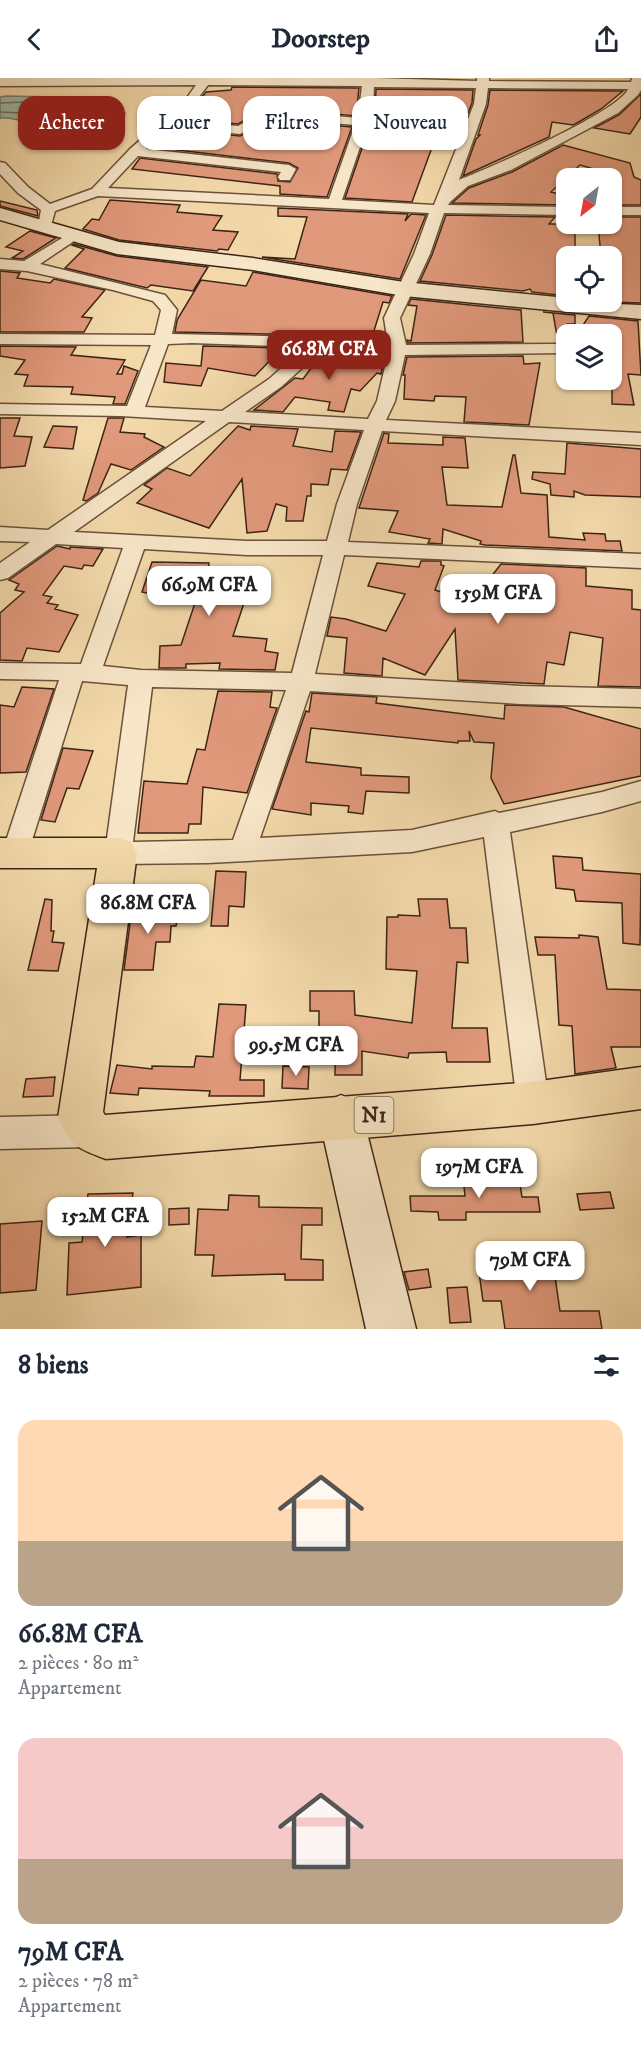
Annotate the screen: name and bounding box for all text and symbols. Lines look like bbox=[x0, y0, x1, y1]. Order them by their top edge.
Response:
text: Doorstep bbox=[271, 22, 370, 56]
icon: back bbox=[18, 23, 51, 56]
icon: share bbox=[590, 23, 623, 56]
chip: Acheter bbox=[18, 96, 125, 150]
chip: Louer bbox=[137, 96, 231, 150]
chip: Filtres bbox=[243, 96, 340, 150]
chip: Nouveau bbox=[352, 96, 468, 150]
north arrow bbox=[556, 168, 622, 234]
map controls bbox=[556, 168, 622, 390]
button: locate bbox=[556, 246, 622, 312]
button: layers bbox=[556, 324, 622, 390]
pin: 66.8M CFA bbox=[260, 330, 398, 381]
text: 66.8M CFA bbox=[281, 337, 377, 362]
pin: 66.9M CFA bbox=[140, 566, 278, 617]
text: 66.9M CFA bbox=[161, 573, 257, 598]
pin: 159M CFA bbox=[436, 574, 560, 625]
text: 159M CFA bbox=[454, 581, 542, 606]
pin: 86.8M CFA bbox=[79, 884, 217, 935]
text: 86.8M CFA bbox=[100, 891, 196, 916]
pin: 99.5M CFA bbox=[227, 1026, 365, 1077]
text: 99.5M CFA bbox=[249, 1033, 343, 1058]
road number: N1 bbox=[354, 1097, 394, 1133]
pin: 197M CFA bbox=[417, 1148, 541, 1199]
text: 197M CFA bbox=[435, 1155, 523, 1180]
pin: 152M CFA bbox=[43, 1197, 167, 1248]
text: 152M CFA bbox=[61, 1204, 149, 1229]
pin: 79M CFA bbox=[475, 1241, 585, 1292]
text: 79M CFA bbox=[490, 1248, 570, 1273]
text: 8 biens bbox=[18, 1349, 89, 1382]
icon: filters bbox=[590, 1349, 623, 1382]
icon: home bbox=[267, 1459, 375, 1567]
text: 66.8M CFA bbox=[18, 1618, 143, 1651]
text: 2 pièces · 80 m² bbox=[18, 1651, 139, 1676]
text: Appartement bbox=[18, 1676, 121, 1701]
icon: home bbox=[267, 1777, 375, 1885]
text: 79M CFA bbox=[18, 1936, 123, 1969]
text: 2 pièces · 78 m² bbox=[18, 1969, 138, 1994]
text: Appartement bbox=[18, 1994, 121, 2019]

